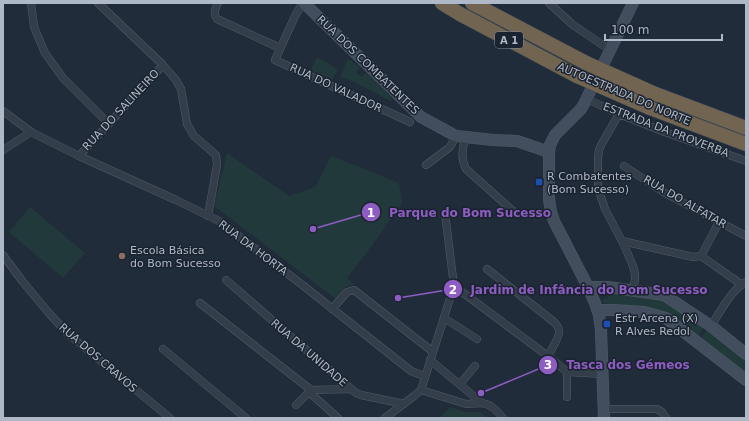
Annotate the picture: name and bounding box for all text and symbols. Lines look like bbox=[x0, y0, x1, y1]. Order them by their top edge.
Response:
street label: RUA DOS COMBATENTES bbox=[314, 13, 422, 117]
scale bar bbox=[605, 16, 722, 42]
text: 100 m bbox=[611, 23, 649, 37]
road number: A 1 bbox=[495, 32, 523, 48]
street label: AUTOESTRADA DO NORTE bbox=[555, 60, 693, 128]
street label: RUA DO VALADOR bbox=[288, 61, 385, 115]
street label: RUA DO SALINEIRO bbox=[80, 67, 162, 153]
street label: ESTRADA DA PROVERBA bbox=[601, 100, 731, 160]
place label: R Combatentes (Bom Sucesso) bbox=[547, 170, 632, 196]
street label: RUA DO ALFATAR bbox=[641, 173, 729, 231]
marker: R Combatentes (Bom Sucesso) bbox=[534, 177, 544, 187]
callout: Parque do Bom Sucesso bbox=[361, 200, 559, 224]
text: 1 bbox=[367, 206, 375, 220]
text: Parque do Bom Sucesso bbox=[389, 206, 551, 220]
street label: RUA DA HORTA bbox=[216, 218, 291, 279]
place label: Escola Básica do Bom Sucesso bbox=[130, 244, 221, 270]
marker: Escola Básica do Bom Sucesso bbox=[117, 251, 127, 261]
callout: Jardim de Infância do Bom Sucesso bbox=[443, 277, 716, 301]
text: 2 bbox=[449, 283, 457, 297]
text: Jardim de Infância do Bom Sucesso bbox=[469, 283, 708, 297]
place label: Estr Arcena (X) R Alves Redol bbox=[615, 312, 698, 338]
street label: RUA DA UNIDADE bbox=[268, 316, 350, 390]
marker: Estr Arcena (X) R Alves Redol bbox=[602, 319, 612, 329]
street label: RUA DOS CRAVOS bbox=[56, 321, 140, 395]
callout: Tasca dos Gémeos bbox=[538, 353, 698, 377]
text: 3 bbox=[544, 358, 552, 372]
text: Tasca dos Gémeos bbox=[566, 358, 690, 372]

